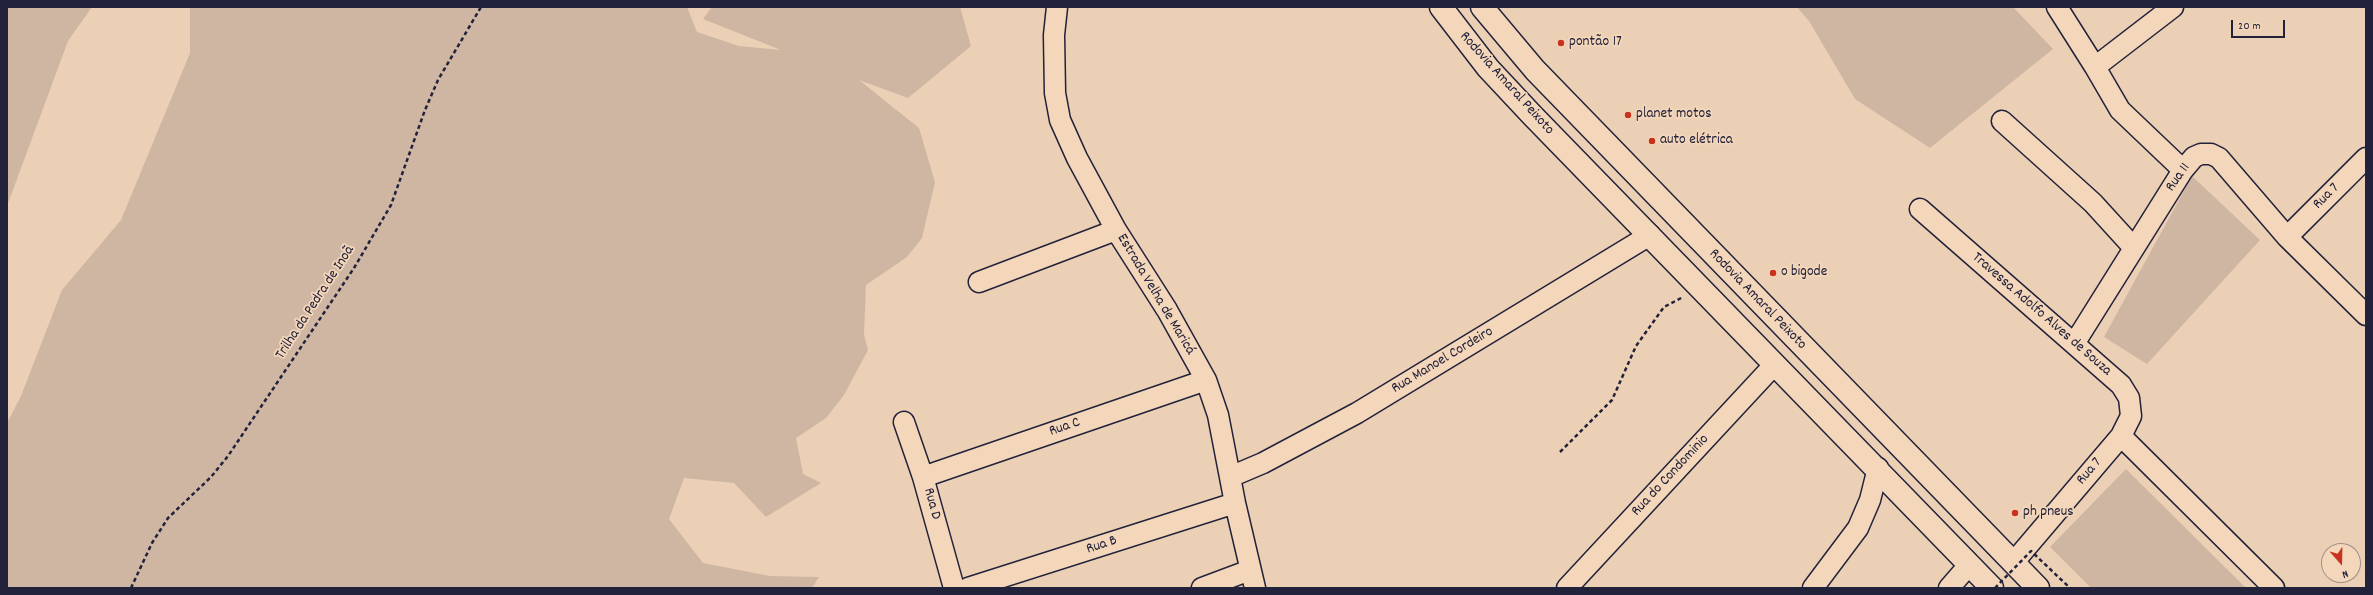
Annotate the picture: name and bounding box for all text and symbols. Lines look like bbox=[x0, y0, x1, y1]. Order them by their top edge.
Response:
scale bar bbox=[2233, 12, 2287, 38]
text: 20 m bbox=[2238, 18, 2261, 35]
street label: Rodovia Amaral Peixoto bbox=[1455, 29, 1557, 139]
place label: pontão 17 bbox=[1569, 34, 1622, 52]
marker: pontão 17 bbox=[1556, 38, 1566, 48]
place label: planet motos bbox=[1636, 106, 1712, 124]
marker: planet motos bbox=[1623, 110, 1633, 120]
place label: auto elétrica bbox=[1660, 132, 1733, 150]
marker: auto elétrica bbox=[1647, 136, 1657, 146]
street label: Rua 11 bbox=[2163, 160, 2195, 196]
street label: Rua 7 bbox=[2310, 180, 2344, 214]
street label: Estrada Velha de Maricá bbox=[1112, 231, 1198, 359]
street label: Trilha da Pedra de Inoã bbox=[273, 243, 359, 363]
street label: Rodovia Amaral Peixoto bbox=[1704, 246, 1810, 354]
street label: Travessa Adolfo Alves de Souza bbox=[1967, 249, 2115, 381]
place label: o bigode bbox=[1781, 264, 1827, 282]
marker: o bigode bbox=[1768, 268, 1778, 278]
street label: Rua Manoel Cordeiro bbox=[1389, 324, 1497, 398]
street label: Rua C bbox=[1047, 414, 1083, 442]
street label: Rua do Condominio bbox=[1628, 431, 1714, 521]
street label: Rua 7 bbox=[2073, 455, 2107, 489]
street label: Rua D bbox=[918, 486, 944, 522]
place label: ph pneus bbox=[2023, 504, 2073, 522]
marker: ph pneus bbox=[2010, 508, 2020, 518]
street label: Rua B bbox=[1084, 533, 1120, 559]
north arrow bbox=[2321, 543, 2361, 583]
text: N bbox=[2339, 565, 2350, 582]

